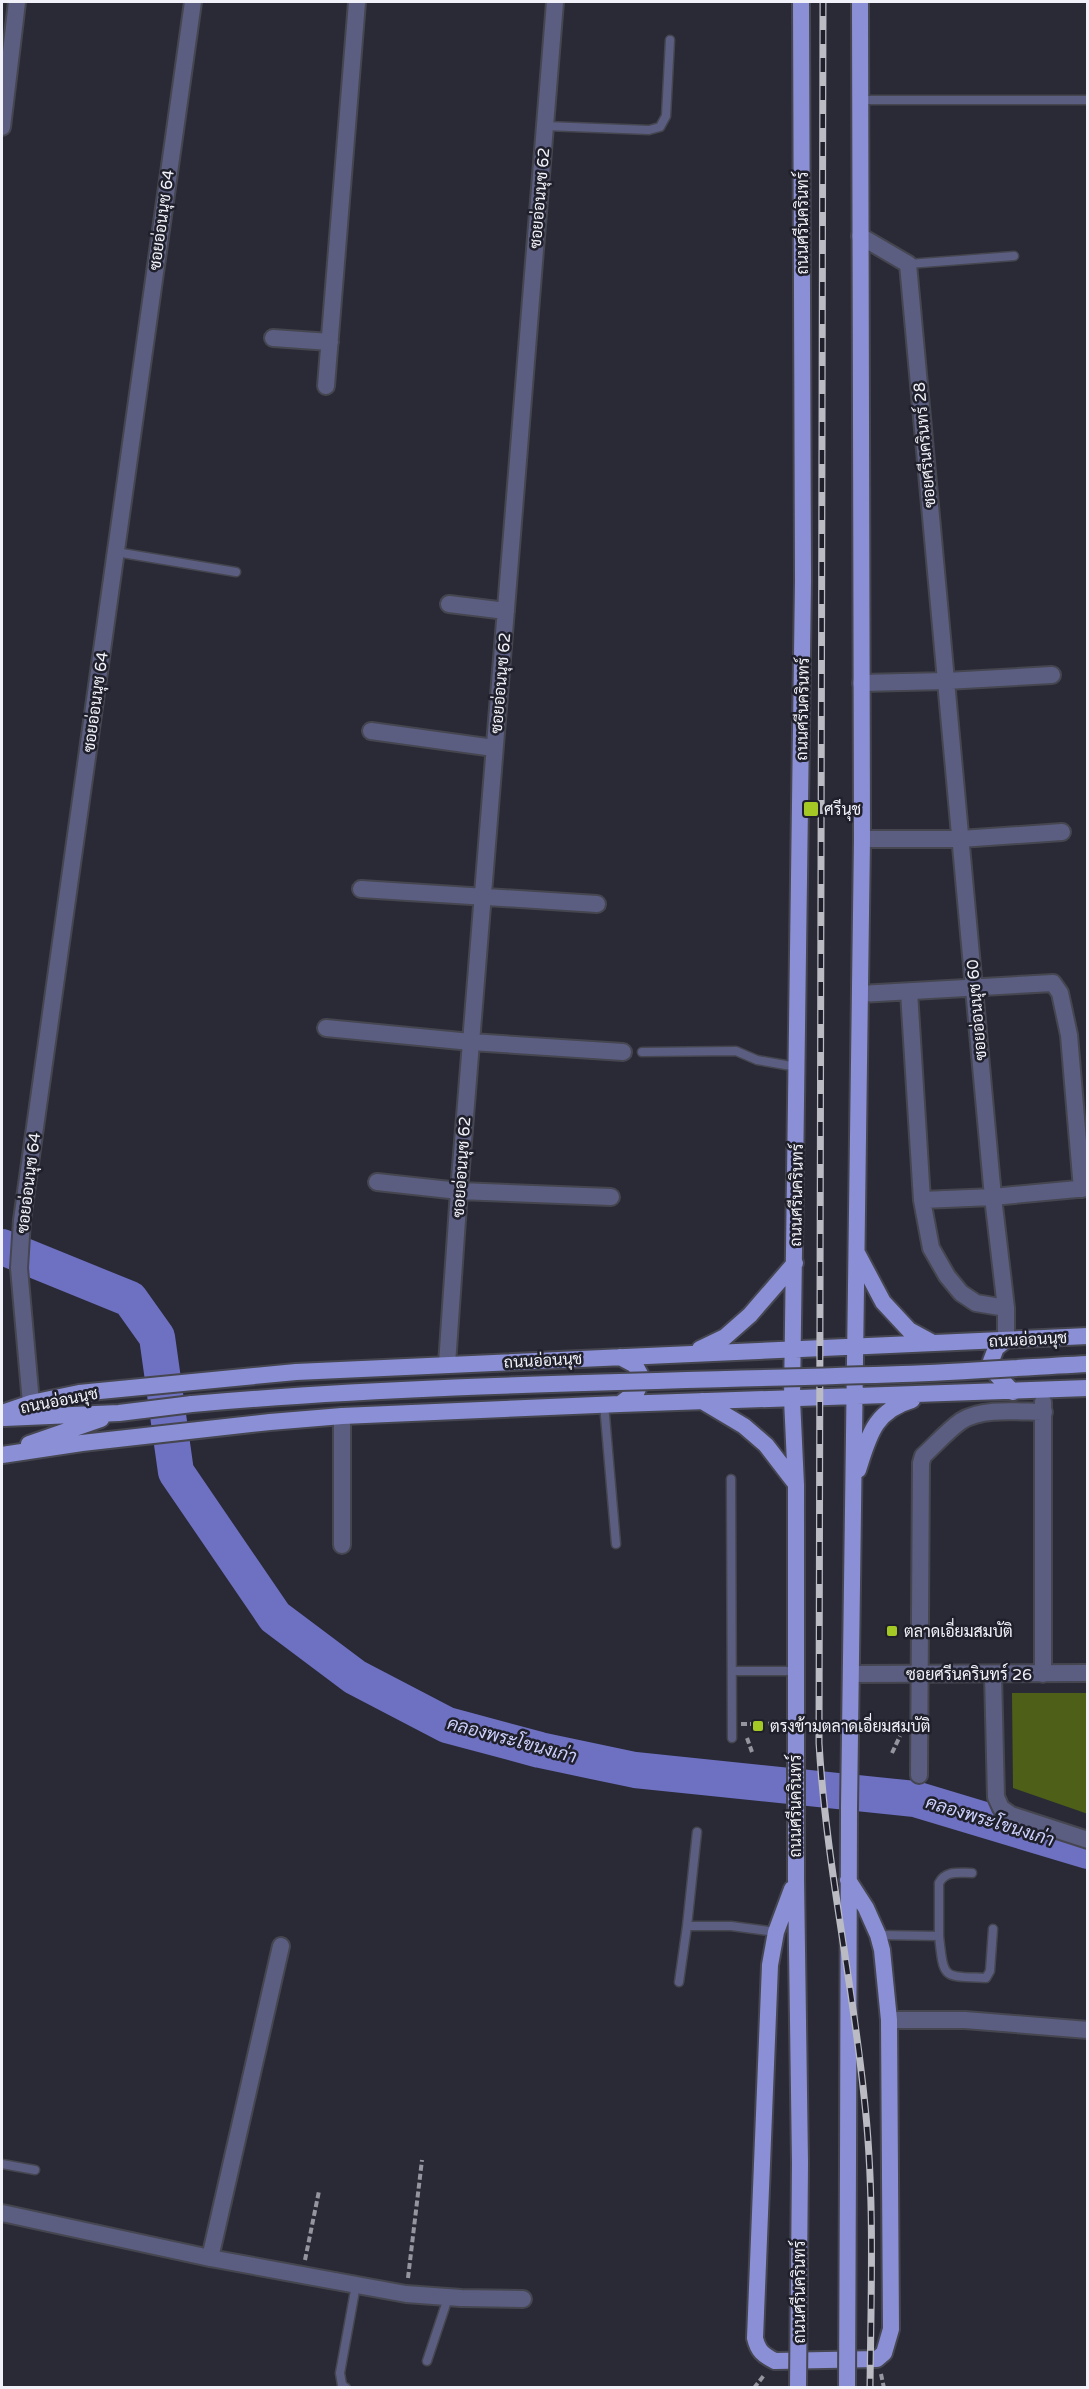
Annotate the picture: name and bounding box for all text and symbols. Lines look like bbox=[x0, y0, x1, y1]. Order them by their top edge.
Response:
street label: ซอยอ่อนนุช 62 bbox=[525, 147, 555, 250]
street label: ซอยอ่อนนุช 64 bbox=[144, 168, 180, 272]
street label: ถนนศรีนครินทร์ bbox=[790, 171, 813, 275]
street label: ซอยศรีนครินทร์ 28 bbox=[907, 381, 940, 509]
street label: ซอยอ่อนนุช 62 bbox=[486, 632, 516, 735]
street label: ซอยอ่อนนุช 64 bbox=[78, 650, 114, 754]
street label: ถนนศรีนครินทร์ bbox=[789, 657, 814, 761]
place label: ศรีนุช bbox=[824, 798, 861, 821]
marker: ศรีนุช bbox=[802, 800, 820, 818]
street label: ซอยอ่อนนุช 60 bbox=[962, 958, 992, 1061]
street label: ซอยอ่อนนุช 62 bbox=[447, 1116, 477, 1218]
street label: ซอยอ่อนนุช 64 bbox=[12, 1131, 46, 1235]
street label: ถนนศรีนครินทร์ bbox=[783, 1143, 808, 1247]
street label: ถนนอ่อนนุช bbox=[988, 1327, 1068, 1353]
street label: ถนนอ่อนนุช bbox=[503, 1348, 583, 1374]
street label: ถนนอ่อนนุช bbox=[19, 1383, 100, 1419]
place label: ตลาดเอี่ยมสมบัติ bbox=[904, 1617, 1013, 1642]
marker: ตลาดเอี่ยมสมบัติ bbox=[885, 1624, 899, 1638]
street label: ซอยศรีนครินทร์ 26 bbox=[906, 1662, 1032, 1685]
water label: คลองพระโขนงเก่า bbox=[445, 1710, 580, 1768]
place label: ตรงข้ามตลาดเอี่ยมสมบัติ bbox=[770, 1712, 931, 1737]
marker: ตรงข้ามตลาดเอี่ยมสมบัติ bbox=[751, 1719, 765, 1733]
street label: ถนนศรีนครินทร์ bbox=[783, 1754, 806, 1858]
water label: คลองพระโขนงเก่า bbox=[923, 1789, 1058, 1851]
street label: ถนนศรีนครินทร์ bbox=[787, 2240, 810, 2344]

